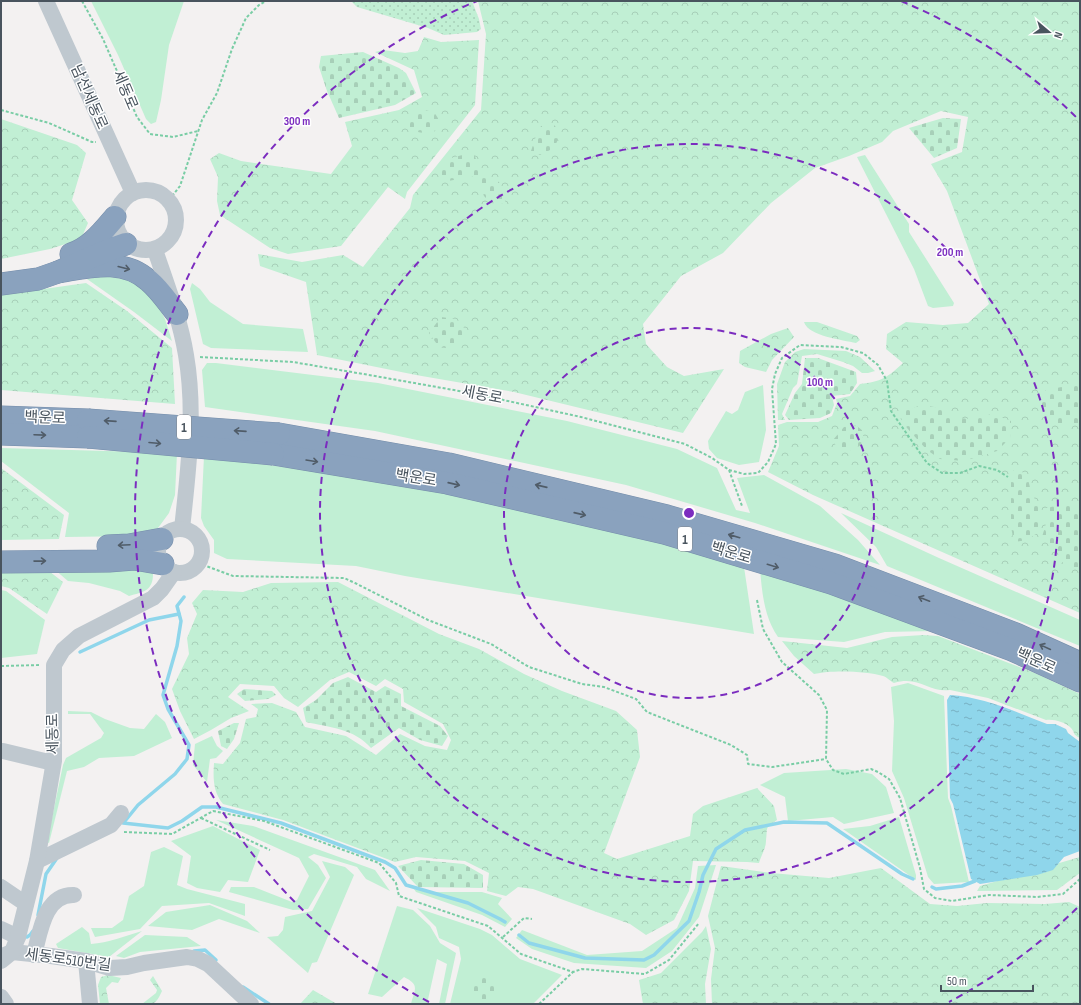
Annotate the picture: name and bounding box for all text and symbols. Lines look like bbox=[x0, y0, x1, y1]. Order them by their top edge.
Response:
north arrow bbox=[1029, 12, 1069, 52]
text: N bbox=[1051, 30, 1065, 40]
street label: 남선세동로 bbox=[66, 62, 112, 132]
street label: 세동로 bbox=[108, 67, 142, 113]
text: 300 m bbox=[284, 114, 310, 129]
text: 200 m bbox=[937, 245, 963, 260]
one-way arrow bbox=[117, 264, 130, 272]
text: 100 m bbox=[807, 375, 833, 390]
street label: 세동로 bbox=[460, 382, 504, 408]
street label: 백운로 bbox=[24, 408, 66, 428]
road number: 1 bbox=[177, 415, 191, 439]
one-way arrow bbox=[104, 418, 117, 425]
one-way arrow bbox=[234, 427, 247, 434]
one-way arrow bbox=[33, 431, 46, 439]
one-way arrow bbox=[148, 439, 161, 447]
one-way arrow bbox=[305, 457, 318, 465]
street label: 백운로 bbox=[394, 465, 438, 491]
one-way arrow bbox=[447, 481, 460, 489]
one-way arrow bbox=[534, 482, 547, 489]
centre of rings bbox=[682, 506, 696, 520]
one-way arrow bbox=[573, 510, 586, 518]
road number: 1 bbox=[678, 527, 692, 551]
one-way arrow bbox=[728, 532, 741, 539]
street label: 백운로 bbox=[708, 538, 754, 568]
one-way arrow bbox=[118, 542, 131, 549]
one-way arrow bbox=[33, 557, 46, 565]
one-way arrow bbox=[767, 563, 780, 570]
one-way arrow bbox=[918, 594, 930, 602]
one-way arrow bbox=[1039, 643, 1051, 650]
street label: 백운로 bbox=[1013, 644, 1059, 678]
street label: 세동로 bbox=[43, 713, 63, 755]
street label: 세동로510번길 bbox=[24, 945, 112, 975]
scale bar bbox=[941, 967, 1033, 993]
text: 50 m bbox=[947, 974, 967, 989]

